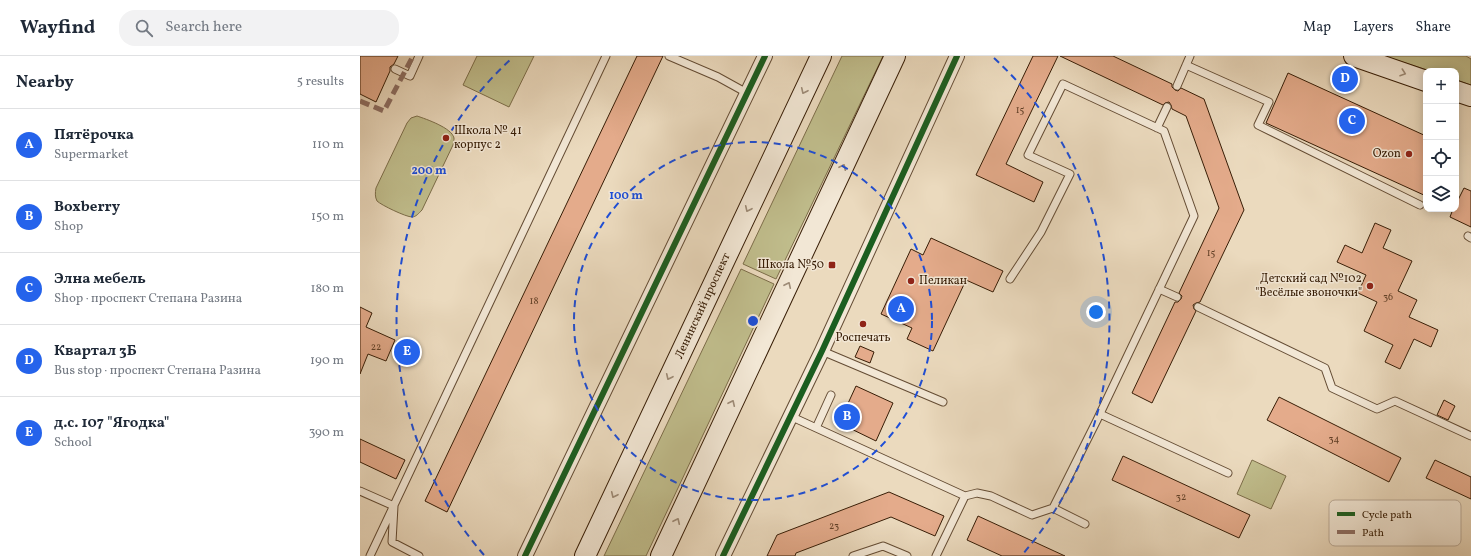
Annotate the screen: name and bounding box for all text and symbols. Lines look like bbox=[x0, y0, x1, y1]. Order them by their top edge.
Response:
search box bbox=[119, 10, 399, 46]
text: Wayfind bbox=[20, 15, 95, 41]
icon: search bbox=[133, 17, 155, 39]
text: Search here bbox=[165, 17, 242, 38]
text: Map bbox=[1303, 18, 1331, 37]
text: Layers bbox=[1353, 18, 1393, 37]
text: Share bbox=[1415, 18, 1451, 37]
pin: D bbox=[1332, 64, 1358, 94]
one-way arrow bbox=[1399, 68, 1406, 77]
map controls bbox=[1423, 68, 1459, 212]
button: + bbox=[1423, 68, 1459, 104]
text: Nearby bbox=[16, 71, 74, 94]
text: 5 results bbox=[297, 73, 344, 91]
one-way arrow bbox=[801, 87, 809, 95]
house number: 15 bbox=[1016, 103, 1025, 117]
button: − bbox=[1423, 104, 1459, 140]
pin: C bbox=[1339, 106, 1365, 136]
place label: Школа № 41 корпус 2 bbox=[454, 123, 522, 153]
text: Пятёрочка bbox=[54, 125, 134, 146]
marker: Школа № 41 корпус 2 bbox=[441, 133, 451, 143]
text: A bbox=[24, 136, 34, 154]
text: 110 m bbox=[312, 136, 344, 154]
button: locate bbox=[1423, 140, 1459, 176]
text: Supermarket bbox=[54, 146, 129, 164]
place label: Ozon bbox=[1373, 146, 1401, 162]
marker: Ozon bbox=[1404, 149, 1414, 159]
text: 200 m bbox=[411, 163, 447, 179]
one-way arrow bbox=[838, 164, 846, 172]
button: layers bbox=[1423, 176, 1459, 212]
text: 100 m bbox=[609, 188, 643, 204]
text: Boxberry bbox=[54, 197, 120, 218]
one-way arrow bbox=[745, 204, 753, 212]
text: B bbox=[25, 208, 33, 226]
text: 150 m bbox=[311, 208, 344, 226]
text: Shop bbox=[54, 218, 83, 236]
house number: 15 bbox=[1207, 246, 1216, 260]
street label: Ленинский проспект bbox=[671, 250, 735, 362]
place label: Школа №50 bbox=[758, 257, 824, 273]
marker: Школа №50 bbox=[827, 260, 837, 270]
text: Элна мебель bbox=[54, 269, 146, 290]
place label: Детский сад №102 "Весёлые звоночки" bbox=[1255, 271, 1362, 301]
place label: Пеликан bbox=[919, 273, 967, 289]
marker: Пеликан bbox=[906, 276, 916, 286]
text: C bbox=[25, 280, 33, 298]
text: 180 m bbox=[310, 280, 344, 298]
marker: Детский сад №102 "Весёлые звоночки" bbox=[1365, 281, 1375, 291]
one-way arrow bbox=[783, 282, 791, 290]
text: Shop · проспект Степана Разина bbox=[54, 290, 242, 308]
house number: 36 bbox=[1383, 290, 1393, 304]
house number: 18 bbox=[530, 294, 538, 308]
pin: A bbox=[888, 294, 914, 324]
your location bbox=[1086, 302, 1106, 322]
centre of rings bbox=[746, 314, 760, 328]
marker: Роспечать bbox=[858, 319, 868, 329]
place label: Роспечать bbox=[835, 330, 891, 346]
pin: E bbox=[394, 337, 420, 367]
house number: 22 bbox=[371, 340, 381, 354]
text: Квартал 3Б bbox=[54, 341, 137, 362]
text: D bbox=[24, 352, 34, 370]
text: 190 m bbox=[310, 352, 344, 370]
text: Bus stop · проспект Степана Разина bbox=[54, 362, 261, 380]
one-way arrow bbox=[666, 373, 674, 380]
one-way arrow bbox=[727, 400, 735, 407]
pin: B bbox=[834, 402, 860, 432]
text: д.с. 107 "Ягодка" bbox=[54, 413, 170, 434]
text: E bbox=[25, 424, 33, 442]
text: 390 m bbox=[309, 424, 344, 442]
house number: 34 bbox=[1328, 432, 1340, 446]
text: School bbox=[54, 434, 92, 452]
one-way arrow bbox=[611, 490, 619, 498]
house number: 32 bbox=[1176, 490, 1186, 504]
legend bbox=[1329, 500, 1461, 546]
text: Cycle path bbox=[1362, 508, 1412, 523]
one-way arrow bbox=[672, 517, 680, 525]
house number: 23 bbox=[829, 519, 839, 533]
text: Path bbox=[1362, 526, 1385, 541]

